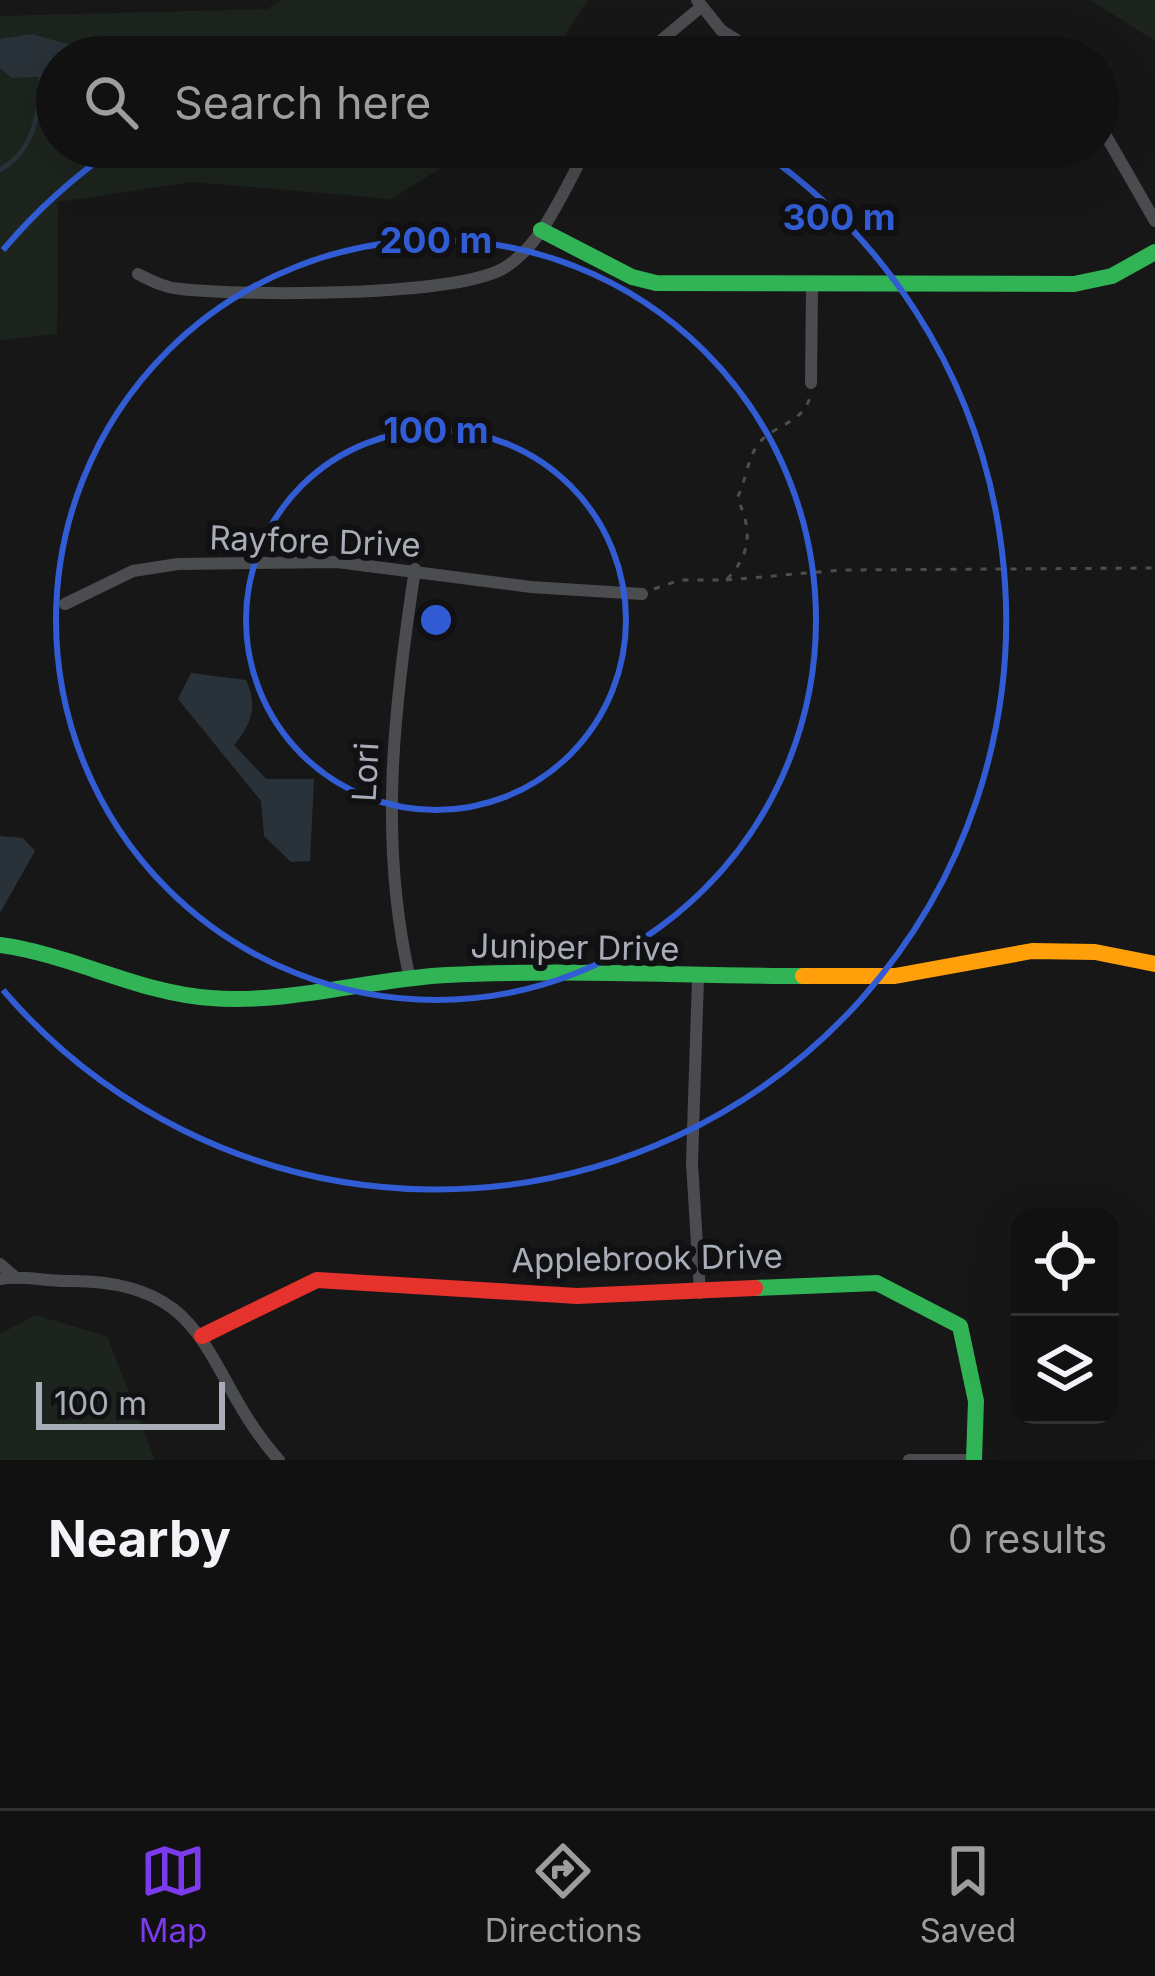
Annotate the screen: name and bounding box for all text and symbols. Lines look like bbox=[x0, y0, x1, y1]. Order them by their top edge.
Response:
search box bbox=[36, 36, 1119, 168]
icon: search bbox=[78, 69, 144, 135]
text: Search here bbox=[174, 75, 431, 130]
text: 300 m bbox=[782, 195, 896, 239]
text: 200 m bbox=[380, 218, 492, 262]
text: 100 m bbox=[383, 408, 489, 452]
street label: Rayfore Drive bbox=[209, 517, 421, 565]
centre of rings bbox=[415, 599, 457, 641]
street label: Lori bbox=[343, 741, 387, 803]
street label: Juniper Drive bbox=[470, 925, 680, 969]
map controls bbox=[1011, 1208, 1119, 1424]
button: locate bbox=[1011, 1208, 1119, 1316]
street label: Applebrook Drive bbox=[511, 1236, 783, 1280]
button: layers bbox=[1011, 1316, 1119, 1424]
scale bar bbox=[36, 1376, 225, 1429]
text: 100 m bbox=[54, 1383, 147, 1423]
text: Nearby bbox=[48, 1508, 231, 1569]
text: 0 results bbox=[948, 1515, 1107, 1562]
tab: Map bbox=[139, 1838, 207, 1950]
tab: Directions bbox=[485, 1838, 642, 1950]
tab: Saved bbox=[920, 1838, 1016, 1950]

